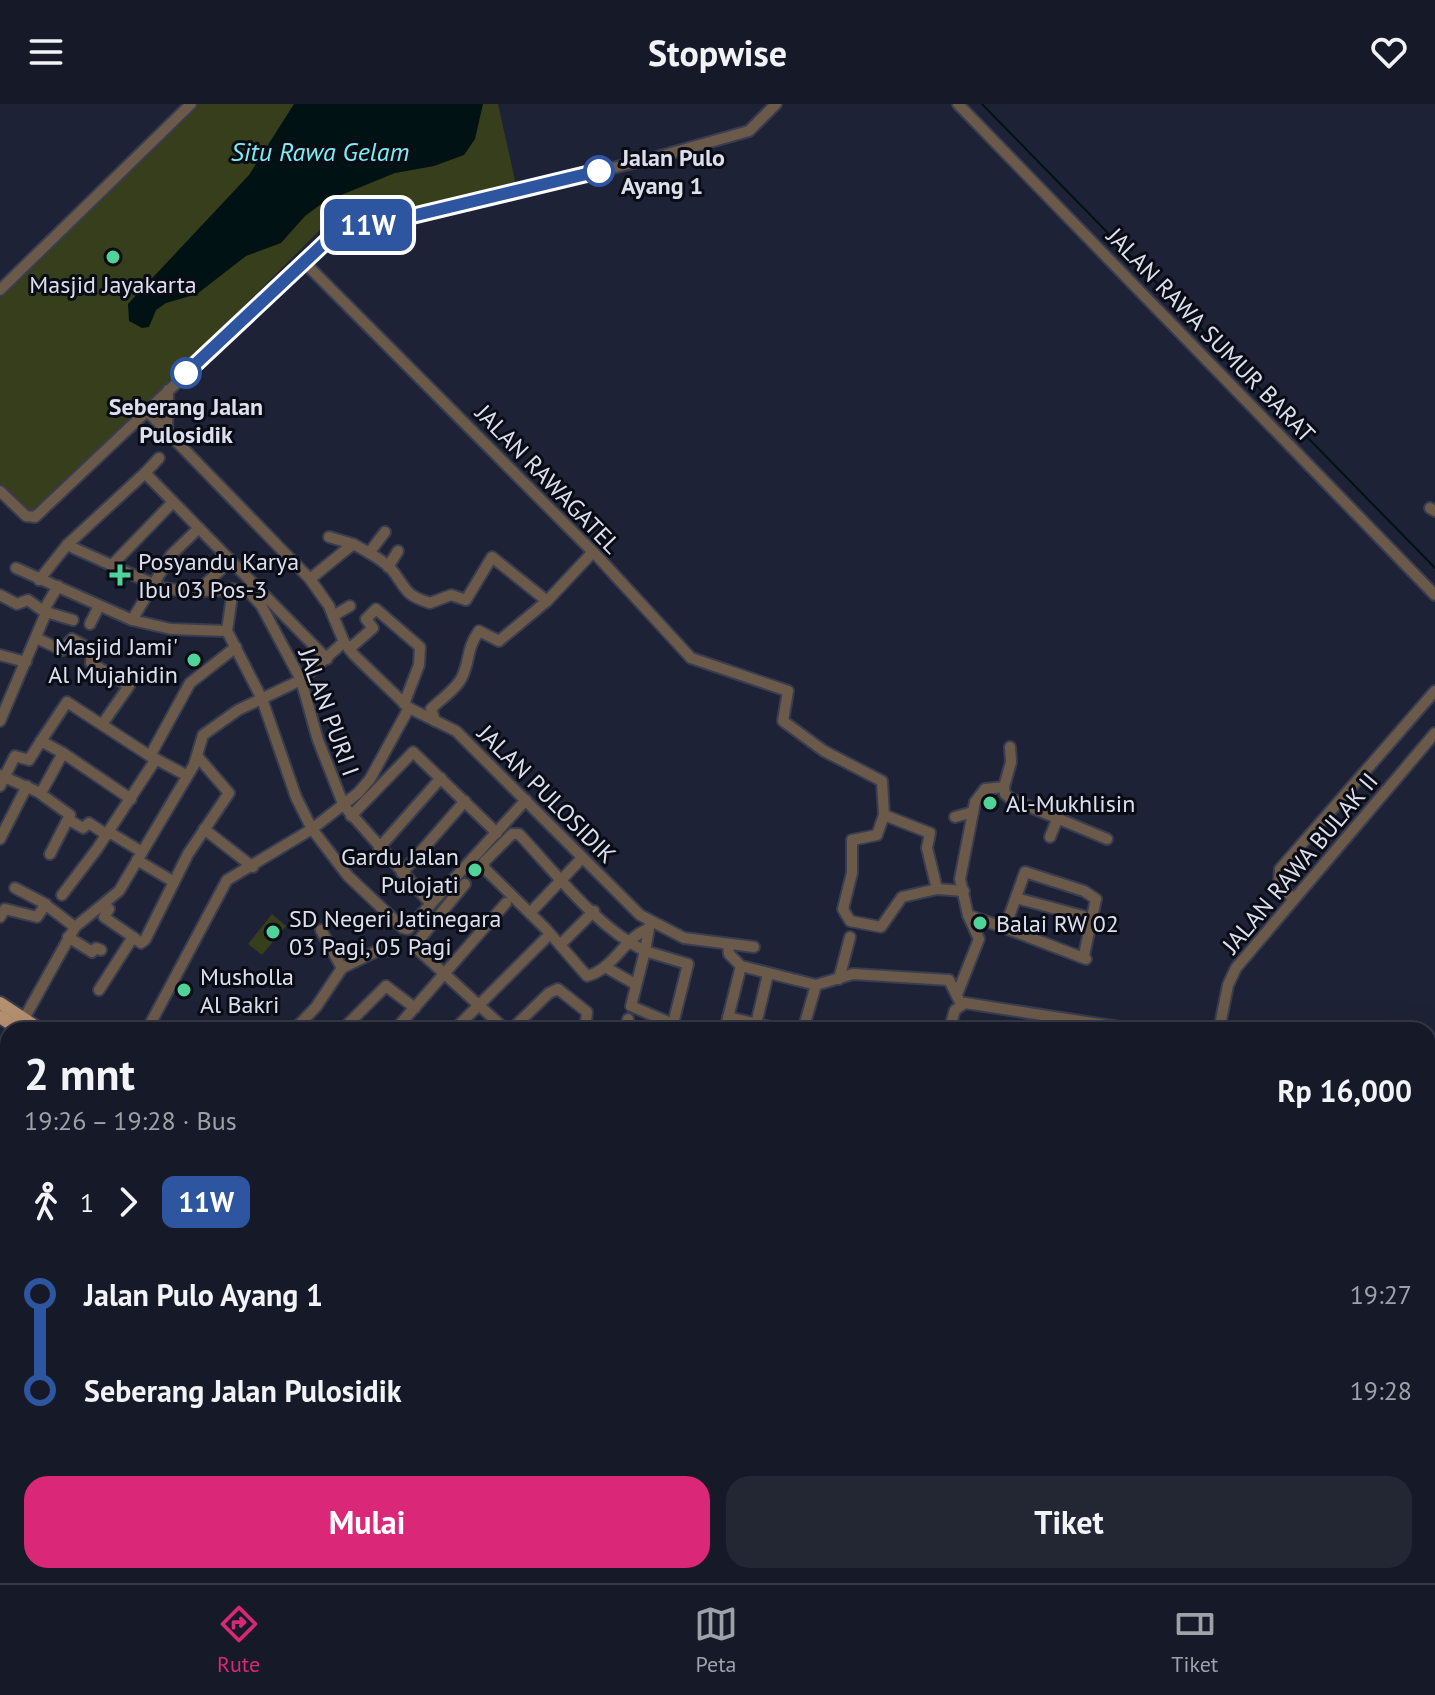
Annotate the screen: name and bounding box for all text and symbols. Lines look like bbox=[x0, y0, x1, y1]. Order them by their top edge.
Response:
text: Stopwise bbox=[648, 29, 787, 76]
icon: menu bbox=[24, 30, 68, 74]
icon: heart bbox=[1367, 30, 1411, 74]
water label: Situ Rawa Gelam bbox=[231, 135, 409, 168]
place label: Jalan Pulo Ayang 1 bbox=[620, 142, 725, 201]
marker: Jalan Pulo Ayang 1 bbox=[584, 156, 614, 186]
line badge: 11W bbox=[322, 199, 414, 251]
text: 11W bbox=[340, 206, 396, 243]
street label: JALAN RAWA SUMUR BARAT bbox=[1099, 220, 1322, 449]
marker: Masjid Jayakarta bbox=[104, 248, 122, 266]
place label: Masjid Jayakarta bbox=[29, 269, 197, 300]
marker: Seberang Jalan Pulosidik bbox=[171, 358, 201, 388]
place label: Seberang Jalan Pulosidik bbox=[109, 391, 263, 450]
street label: JALAN RAWAGATEL bbox=[468, 397, 627, 560]
place label: Posyandu Karya Ibu 03 Pos-3 bbox=[138, 546, 299, 605]
marker: Posyandu Karya Ibu 03 Pos-3 bbox=[109, 564, 131, 586]
place label: Masjid Jami' Al Mujahidin bbox=[48, 631, 178, 690]
street label: JALAN PURI I bbox=[291, 643, 366, 780]
marker: Masjid Jami' Al Mujahidin bbox=[185, 651, 203, 669]
street label: JALAN PULOSIDIK bbox=[470, 717, 623, 870]
street label: JALAN RAWA BULAK II bbox=[1215, 766, 1385, 960]
place label: Al-Mukhlisin bbox=[1006, 788, 1135, 819]
marker: Al-Mukhlisin bbox=[981, 794, 999, 812]
place label: Gardu Jalan Pulojati bbox=[341, 841, 459, 900]
marker: Gardu Jalan Pulojati bbox=[466, 861, 484, 879]
place label: SD Negeri Jatinegara 03 Pagi, 05 Pagi bbox=[289, 903, 501, 962]
place label: Balai RW 02 bbox=[996, 908, 1119, 939]
marker: Balai RW 02 bbox=[971, 914, 989, 932]
marker: SD Negeri Jatinegara 03 Pagi, 05 Pagi bbox=[264, 923, 282, 941]
place label: Musholla Al Bakri bbox=[200, 961, 294, 1020]
marker: Musholla Al Bakri bbox=[175, 981, 193, 999]
text: 2 mnt bbox=[24, 1045, 135, 1102]
text: Rp 16,000 bbox=[1278, 1071, 1412, 1110]
text: 19:26 – 19:28 · Bus bbox=[24, 1104, 237, 1137]
icon: walk bbox=[24, 1180, 68, 1224]
icon: forward bbox=[106, 1180, 150, 1224]
text: 11W bbox=[178, 1183, 234, 1220]
text: 1 bbox=[80, 1186, 94, 1219]
text: Jalan Pulo Ayang 1 bbox=[84, 1275, 323, 1314]
text: 19:27 bbox=[1350, 1278, 1412, 1311]
text: Seberang Jalan Pulosidik bbox=[84, 1371, 402, 1410]
text: 19:28 bbox=[1350, 1374, 1412, 1407]
button: Mulai bbox=[24, 1476, 710, 1568]
button: Tiket bbox=[726, 1476, 1412, 1568]
tab: Rute bbox=[217, 1602, 261, 1678]
tab: Peta bbox=[694, 1602, 738, 1678]
tab: Tiket bbox=[1171, 1602, 1218, 1678]

